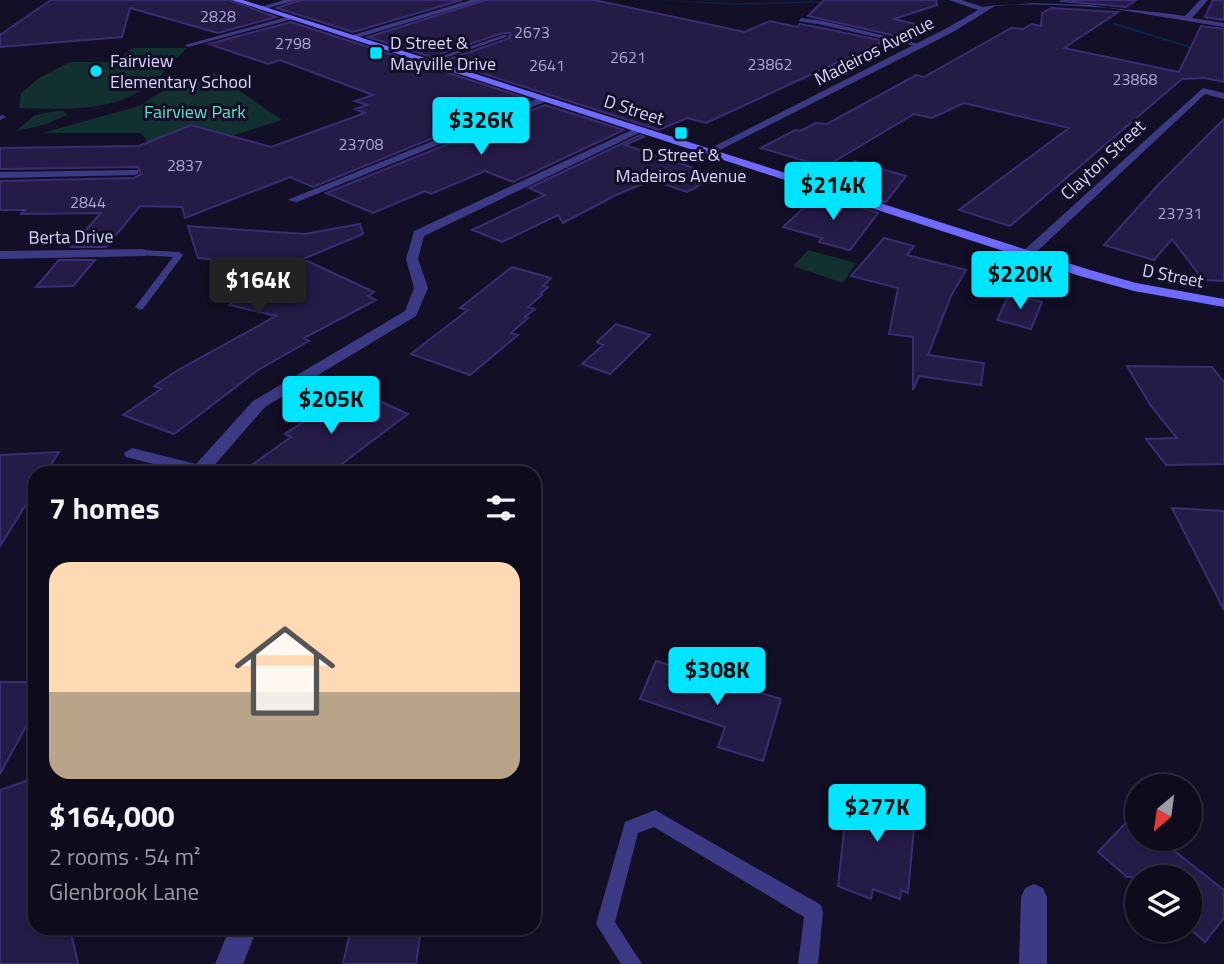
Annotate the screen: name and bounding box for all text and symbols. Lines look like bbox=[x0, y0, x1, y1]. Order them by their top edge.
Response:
house number: 2828 bbox=[200, 4, 236, 28]
street label: Madeiros Avenue bbox=[809, 9, 938, 92]
house number: 2673 bbox=[514, 20, 550, 44]
place label: D Street & Mayville Drive bbox=[390, 29, 496, 77]
house number: 2798 bbox=[275, 31, 311, 55]
marker: D Street & Mayville Drive bbox=[368, 45, 384, 61]
house number: 2621 bbox=[610, 45, 646, 69]
place label: Fairview Elementary School bbox=[110, 47, 252, 95]
house number: 23862 bbox=[748, 52, 792, 76]
house number: 2641 bbox=[529, 53, 565, 77]
marker: Fairview Elementary School bbox=[88, 63, 104, 79]
house number: 23868 bbox=[1113, 67, 1157, 91]
street label: D Street bbox=[601, 87, 668, 132]
pin: $326K bbox=[432, 97, 530, 157]
park label: Fairview Park bbox=[144, 98, 246, 125]
text: $326K bbox=[448, 102, 514, 137]
street label: Clayton Street bbox=[1054, 113, 1152, 206]
marker: D Street & Madeiros Avenue bbox=[673, 125, 689, 141]
house number: 23708 bbox=[339, 132, 383, 156]
place label: D Street & Madeiros Avenue bbox=[616, 141, 746, 189]
house number: 2837 bbox=[167, 153, 203, 177]
pin: $214K bbox=[784, 162, 882, 222]
text: $214K bbox=[800, 167, 866, 202]
house number: 2844 bbox=[70, 190, 106, 214]
house number: 23731 bbox=[1158, 201, 1202, 225]
street label: Berta Drive bbox=[28, 222, 114, 251]
pin: $220K bbox=[971, 252, 1069, 311]
text: $220K bbox=[987, 256, 1053, 291]
street label: D Street bbox=[1140, 256, 1207, 295]
pin: $164K bbox=[209, 258, 307, 317]
text: $164K bbox=[225, 262, 291, 297]
pin: $205K bbox=[282, 376, 380, 436]
text: $205K bbox=[298, 381, 364, 416]
text: 7 homes bbox=[49, 485, 160, 531]
icon: filters bbox=[482, 489, 520, 527]
icon: home bbox=[222, 608, 348, 734]
pin: $308K bbox=[668, 648, 766, 707]
text: $308K bbox=[684, 652, 750, 687]
north arrow bbox=[1125, 774, 1202, 850]
map controls bbox=[1125, 774, 1202, 942]
pin: $277K bbox=[828, 784, 926, 844]
text: $277K bbox=[844, 789, 910, 824]
text: $164,000 bbox=[49, 793, 175, 839]
text: 2 rooms · 54 m² bbox=[49, 839, 200, 874]
button: layers bbox=[1125, 865, 1202, 942]
text: Glenbrook Lane bbox=[49, 874, 199, 909]

